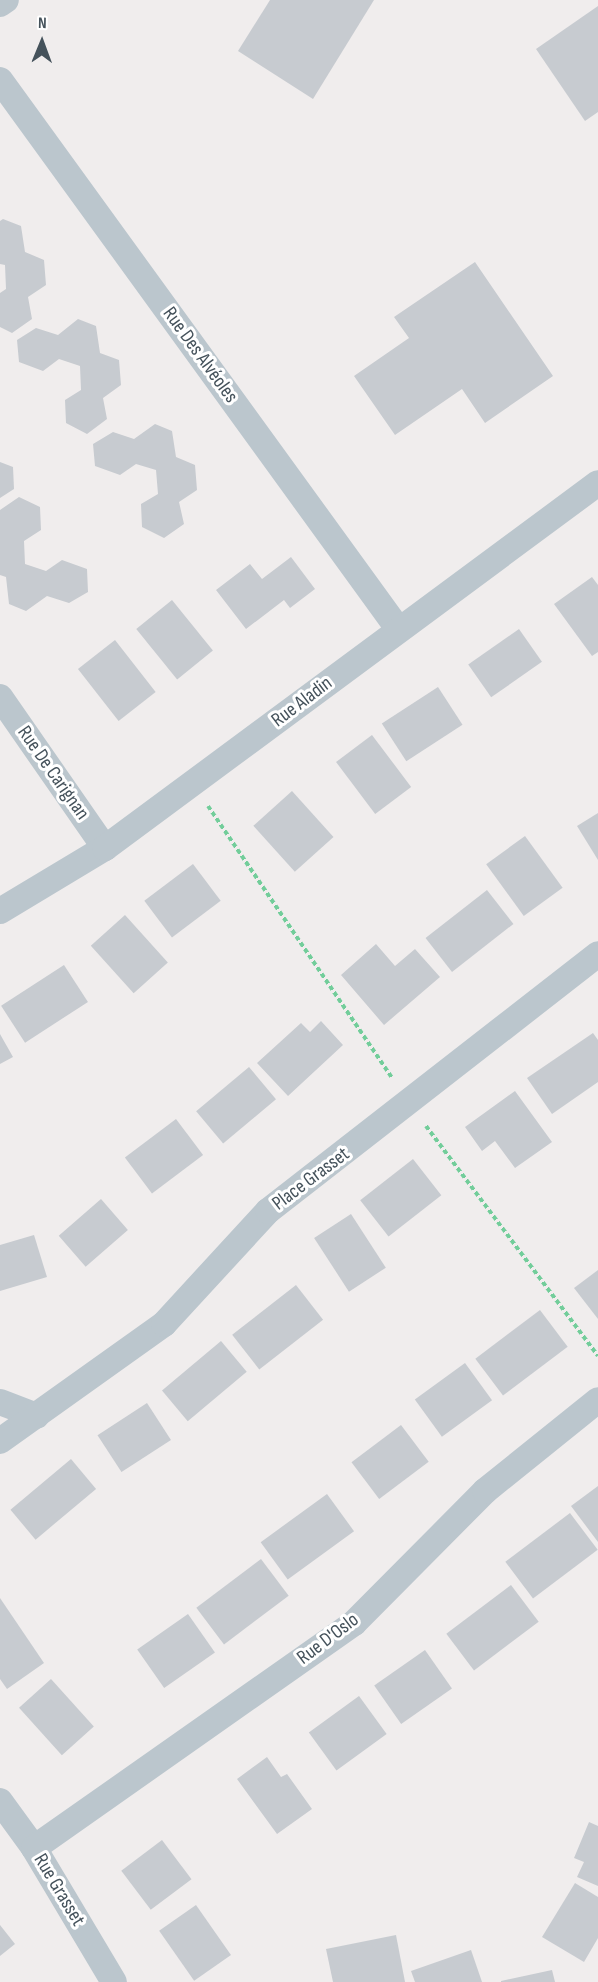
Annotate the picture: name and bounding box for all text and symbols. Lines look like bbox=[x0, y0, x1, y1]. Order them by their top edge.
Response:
north arrow bbox=[12, 12, 72, 72]
text: N bbox=[38, 14, 47, 33]
street label: Rue Des Alvéoles bbox=[157, 302, 243, 408]
street label: Rue Aladin bbox=[267, 671, 337, 733]
street label: Rue De Carignan bbox=[12, 721, 94, 825]
street label: Place Grasset bbox=[268, 1142, 354, 1216]
street label: Rue D'Oslo bbox=[292, 1608, 364, 1670]
street label: Rue Grasset bbox=[28, 1849, 90, 1931]

